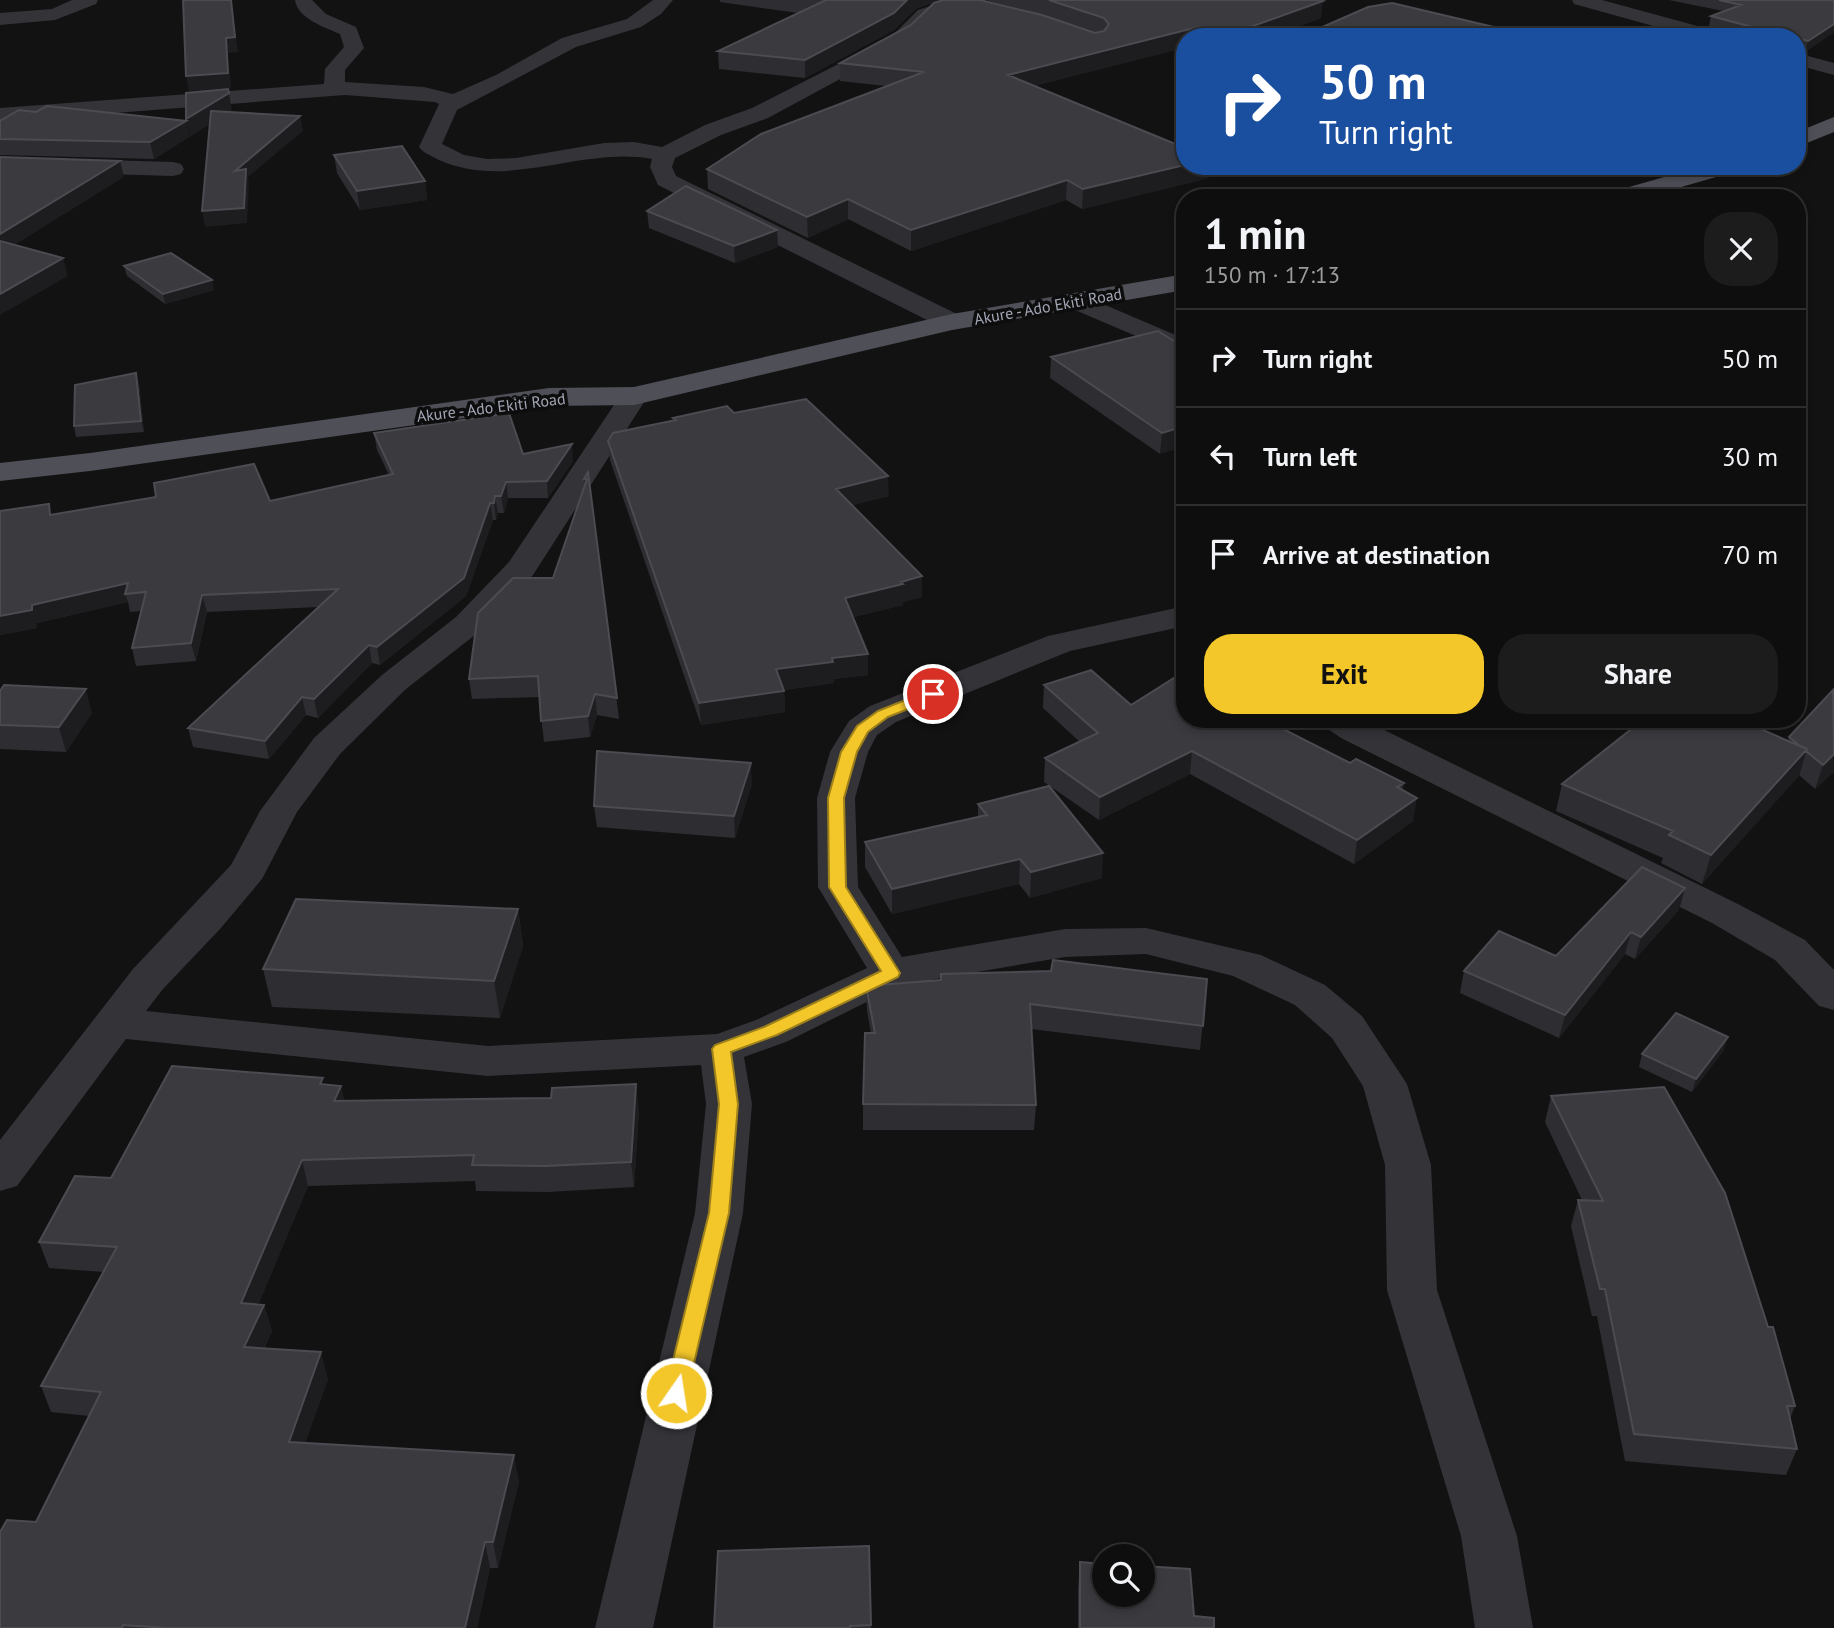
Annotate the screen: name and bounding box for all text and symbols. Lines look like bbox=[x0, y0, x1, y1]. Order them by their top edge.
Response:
text: 50 m bbox=[1319, 49, 1426, 113]
icon: right bbox=[1204, 56, 1295, 147]
text: Turn right bbox=[1319, 111, 1453, 153]
text: 1 min bbox=[1204, 206, 1306, 261]
button: close bbox=[1704, 212, 1778, 286]
text: 150 m · 17:13 bbox=[1204, 260, 1340, 289]
street label: Akure - Ado Ekiti Road bbox=[973, 283, 1123, 329]
icon: right bbox=[1204, 339, 1242, 377]
text: Turn right bbox=[1263, 342, 1372, 375]
text: 50 m bbox=[1722, 342, 1778, 375]
street label: Akure - Ado Ekiti Road bbox=[416, 388, 566, 426]
icon: left bbox=[1204, 437, 1242, 475]
text: Turn left bbox=[1263, 440, 1357, 473]
text: 30 m bbox=[1722, 440, 1778, 473]
icon: arrive bbox=[1204, 535, 1242, 573]
text: Arrive at destination bbox=[1263, 538, 1490, 571]
text: 70 m bbox=[1722, 538, 1778, 571]
button: Exit bbox=[1204, 634, 1484, 714]
button: Share bbox=[1498, 634, 1778, 714]
pin bbox=[903, 664, 963, 724]
icon: arrive bbox=[914, 675, 952, 713]
position arrow bbox=[639, 1356, 713, 1430]
map controls bbox=[1092, 1544, 1155, 1607]
button: search bbox=[1092, 1544, 1155, 1607]

